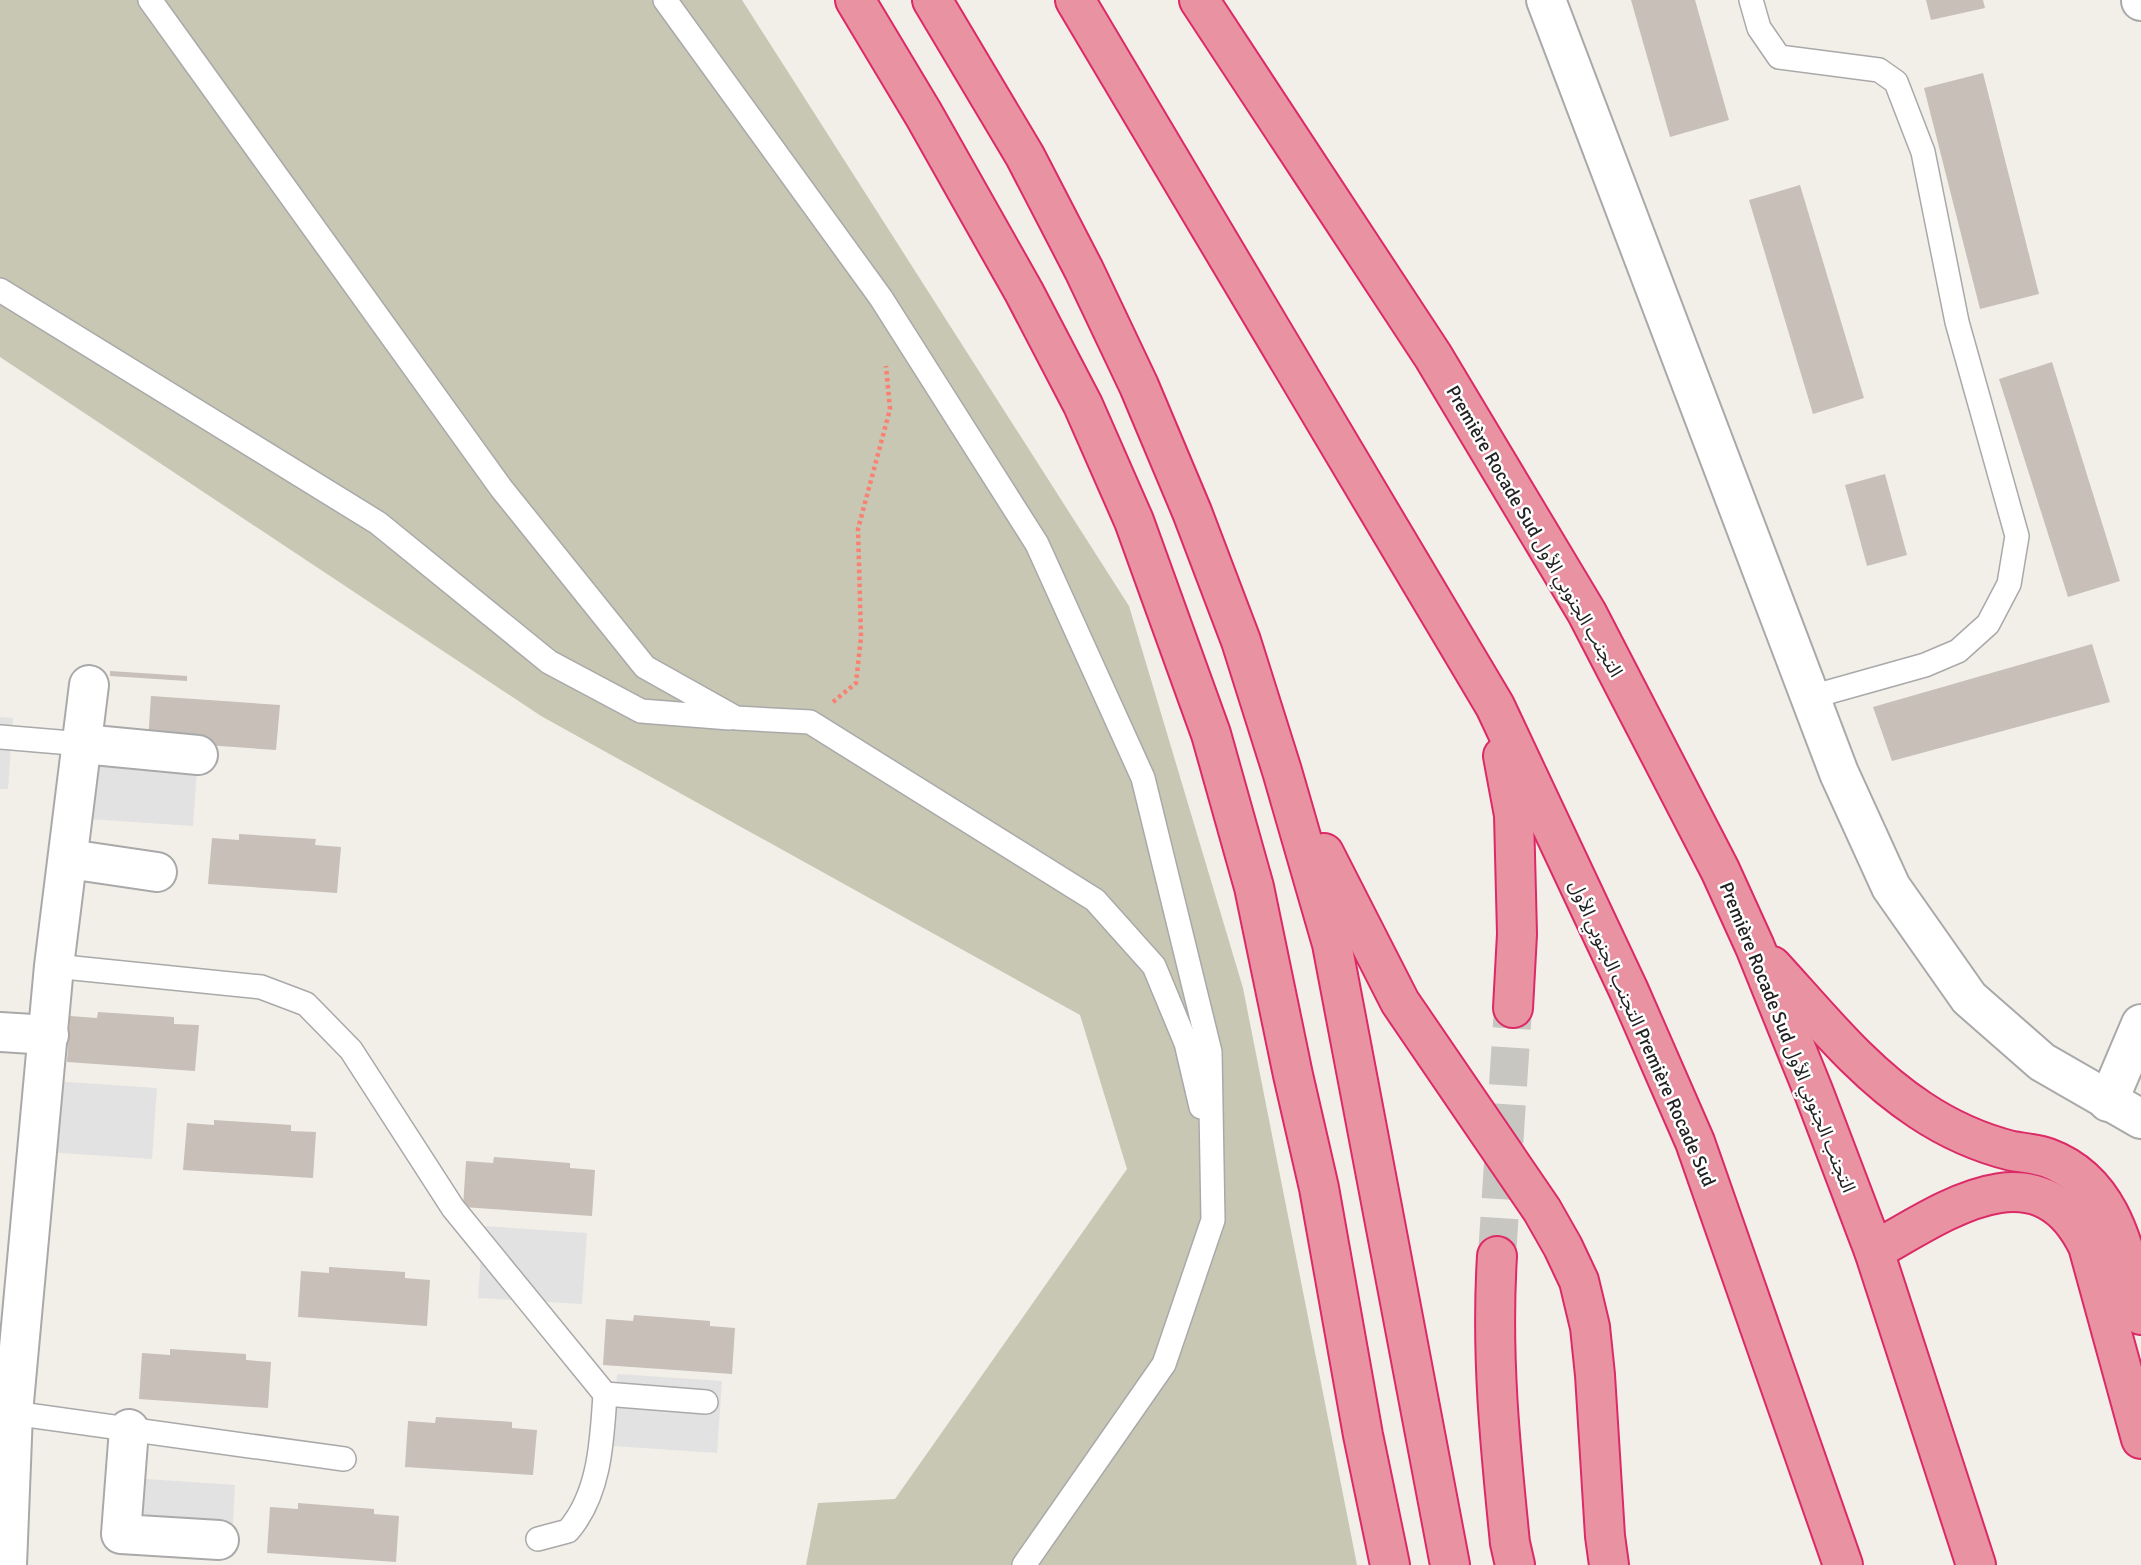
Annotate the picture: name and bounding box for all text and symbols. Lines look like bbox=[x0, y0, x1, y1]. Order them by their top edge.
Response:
street label: Première Rocade Sud التجنب الجنوبي الأول bbox=[1438, 381, 1628, 683]
street label: التجنب الجنوبي الأول Première Rocade Sud bbox=[1561, 876, 1721, 1191]
street label: Première Rocade Sud التجنب الجنوبي الأول bbox=[1711, 879, 1861, 1197]

